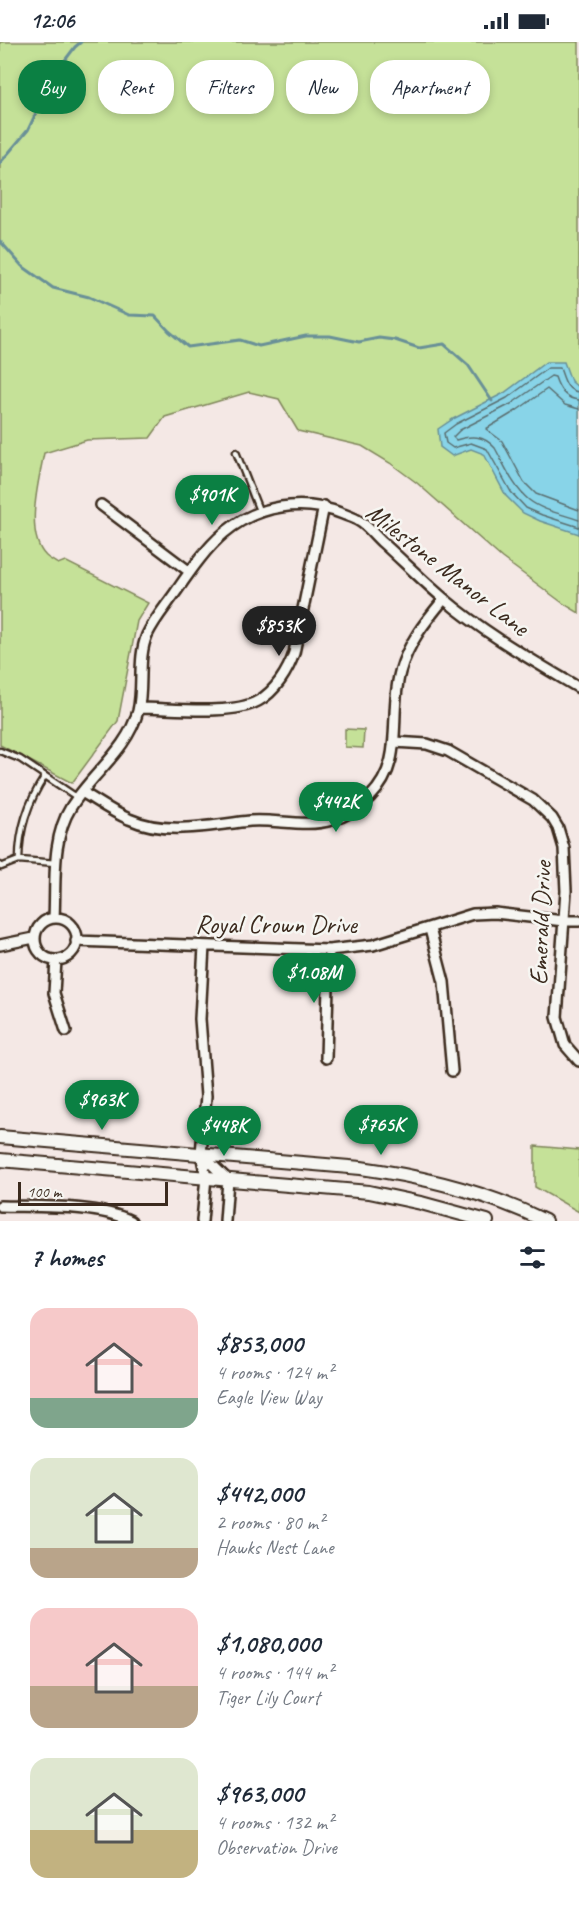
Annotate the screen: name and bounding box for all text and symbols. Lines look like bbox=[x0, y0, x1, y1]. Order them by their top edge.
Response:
text: 12:06 bbox=[30, 7, 74, 35]
chip: Buy bbox=[18, 60, 86, 114]
chip: Rent bbox=[98, 60, 174, 114]
chip: Filters bbox=[186, 60, 274, 114]
chip: New bbox=[286, 60, 358, 114]
chip: Apartment bbox=[370, 60, 490, 114]
pin: $901K bbox=[170, 475, 254, 526]
text: $901K bbox=[189, 482, 235, 507]
street label: Milestone Manor Lane bbox=[360, 495, 537, 644]
pin: $853K bbox=[237, 606, 321, 657]
text: $853K bbox=[256, 613, 302, 638]
pin: $442K bbox=[294, 782, 378, 833]
text: $442K bbox=[313, 789, 359, 814]
street label: Emerald Drive bbox=[522, 858, 559, 985]
street label: Royal Crown Drive bbox=[195, 908, 358, 941]
pin: $1.08M bbox=[265, 953, 363, 1004]
text: $1.08M bbox=[287, 960, 341, 985]
pin: $963K bbox=[60, 1080, 144, 1131]
text: $963K bbox=[79, 1087, 125, 1112]
pin: $765K bbox=[339, 1105, 423, 1156]
pin: $448K bbox=[182, 1106, 266, 1157]
text: $765K bbox=[358, 1112, 404, 1137]
text: $448K bbox=[201, 1113, 247, 1138]
scale bar bbox=[18, 1179, 168, 1206]
text: 100 m bbox=[27, 1182, 61, 1202]
text: 7 homes bbox=[30, 1241, 103, 1274]
icon: filters bbox=[516, 1241, 549, 1274]
text: $853,000 bbox=[216, 1327, 303, 1360]
icon: home bbox=[78, 1332, 150, 1404]
text: 4 rooms · 124 m² bbox=[216, 1360, 333, 1385]
text: Eagle View Way bbox=[216, 1385, 322, 1410]
text: $442,000 bbox=[216, 1477, 303, 1510]
icon: home bbox=[78, 1482, 150, 1554]
text: 2 rooms · 80 m² bbox=[216, 1510, 324, 1535]
text: Hawks Nest Lane bbox=[216, 1535, 333, 1560]
text: $1,080,000 bbox=[216, 1627, 320, 1660]
icon: home bbox=[78, 1632, 150, 1704]
text: 4 rooms · 144 m² bbox=[216, 1660, 333, 1685]
text: Tiger Lily Court bbox=[216, 1685, 320, 1710]
text: $963,000 bbox=[216, 1777, 303, 1810]
icon: home bbox=[78, 1782, 150, 1854]
text: 4 rooms · 132 m² bbox=[216, 1810, 333, 1835]
text: Observation Drive bbox=[216, 1835, 337, 1860]

